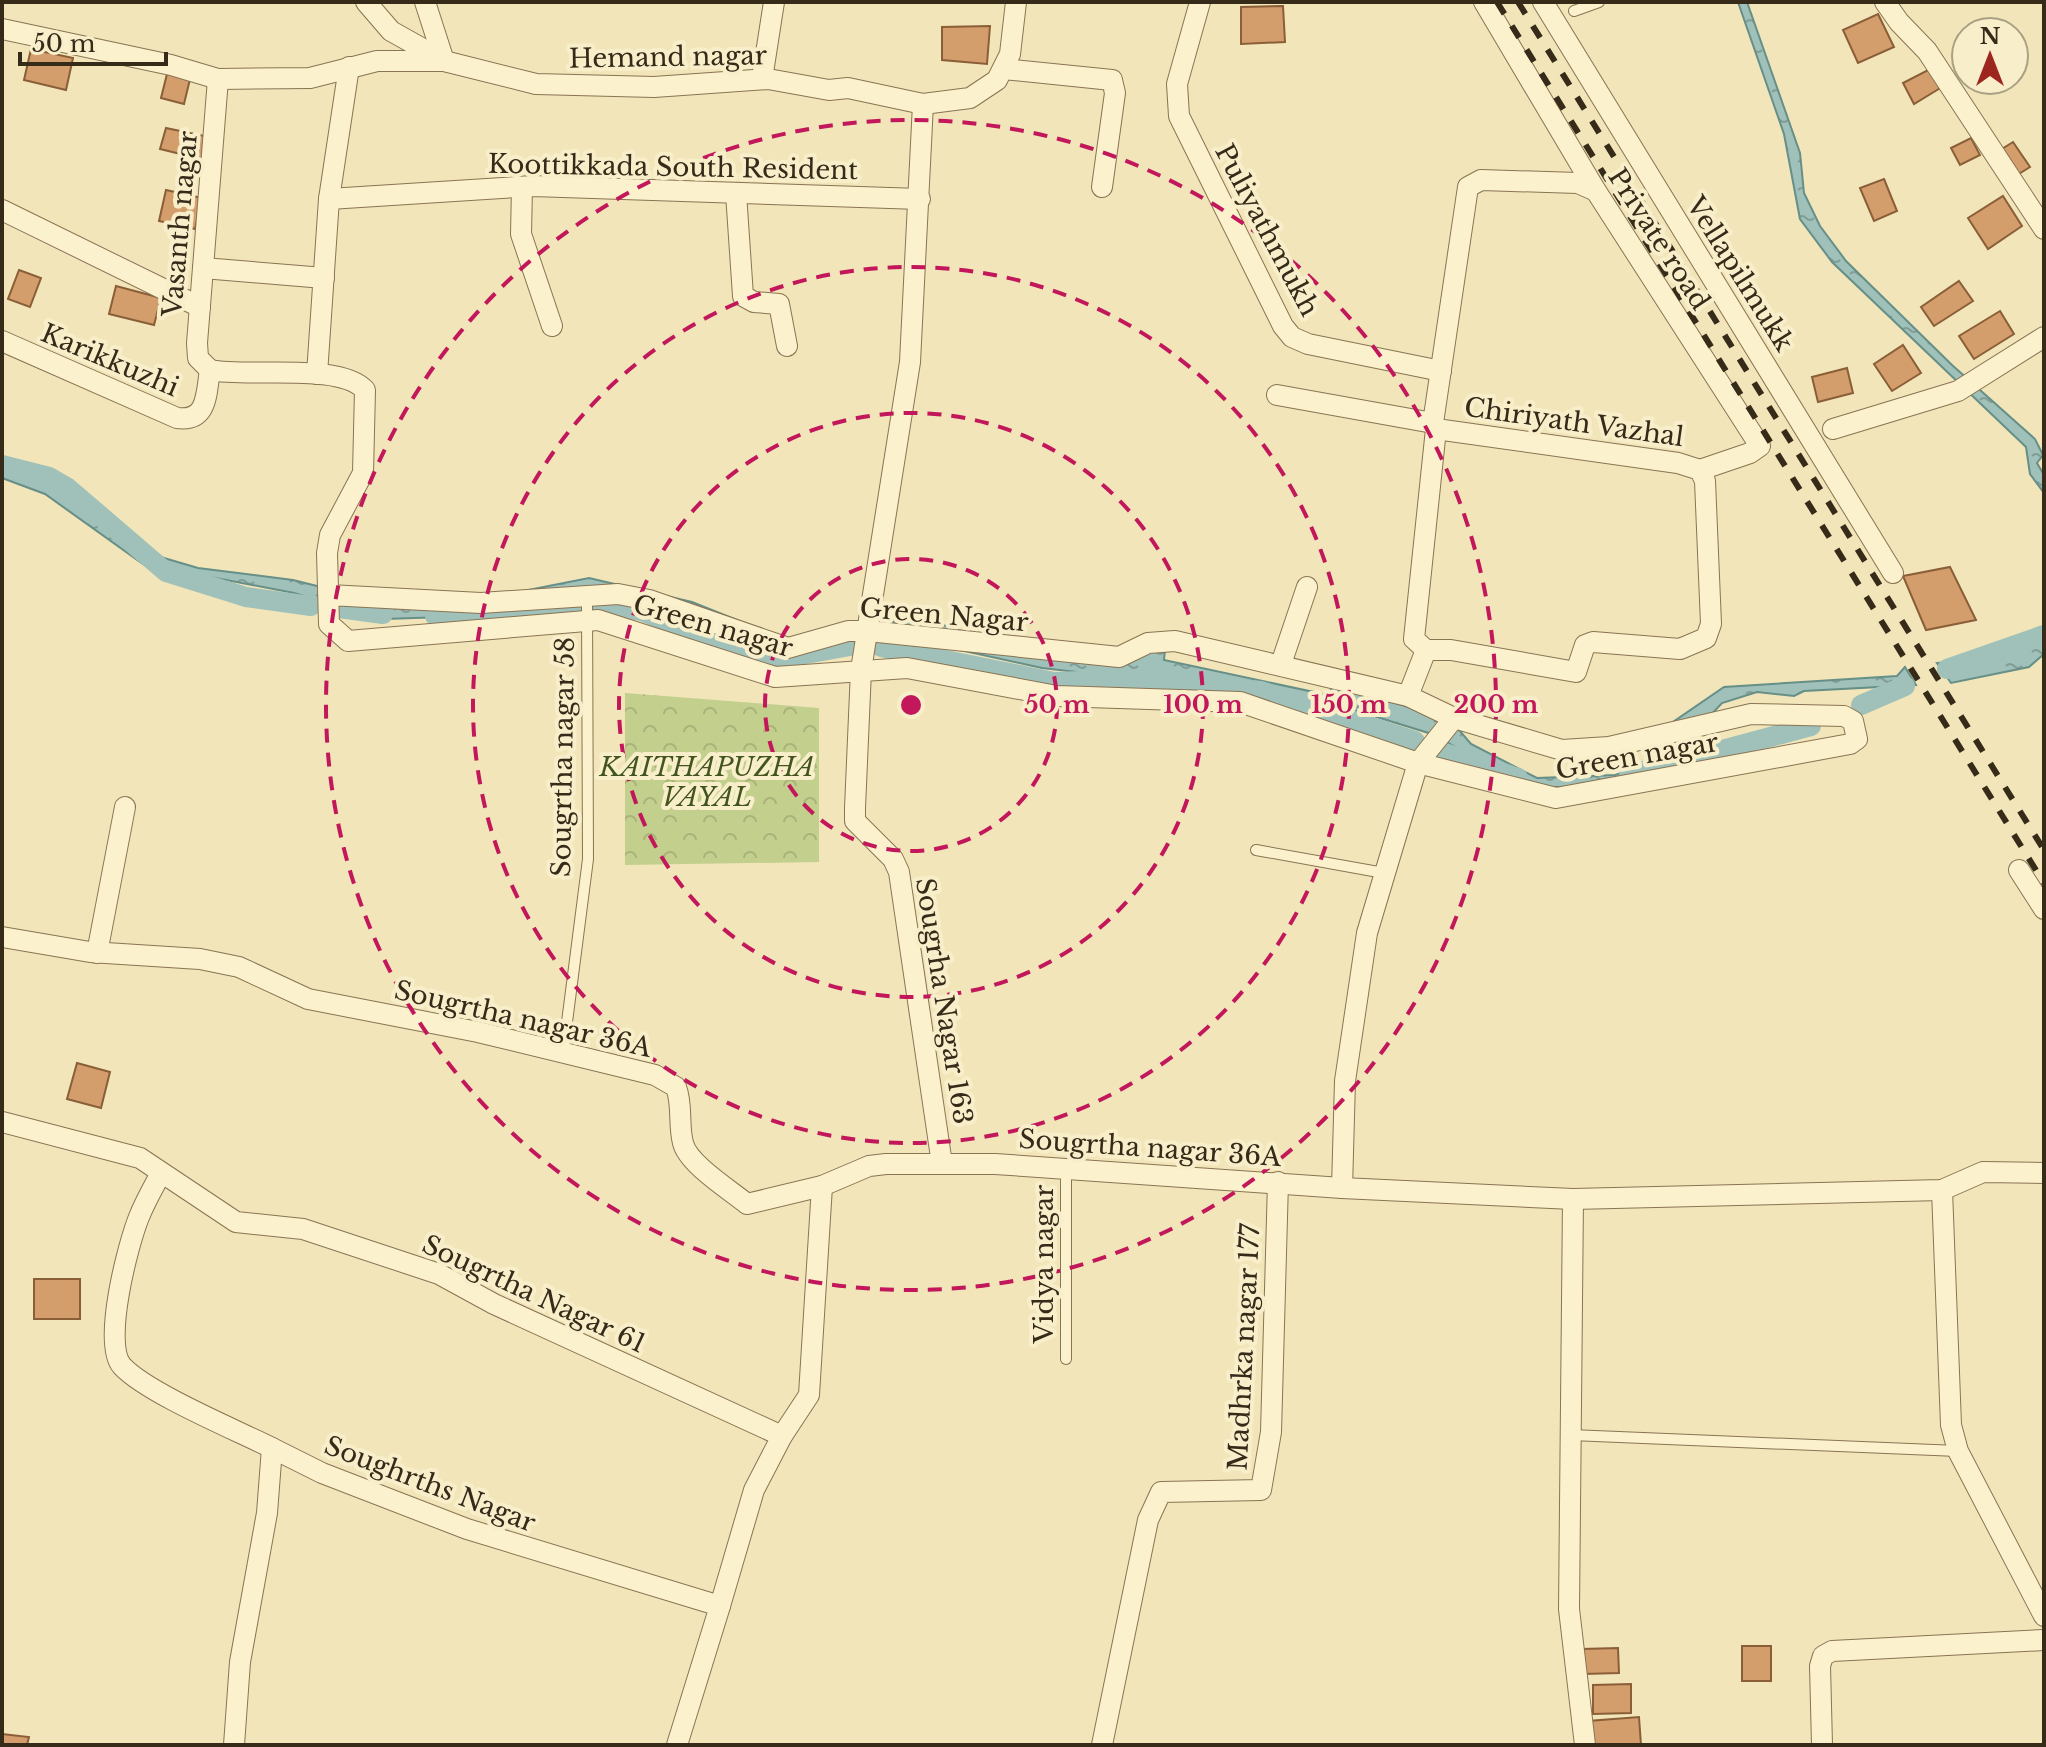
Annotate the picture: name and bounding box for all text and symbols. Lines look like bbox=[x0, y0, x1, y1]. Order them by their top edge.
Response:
scale bar bbox=[20, 16, 166, 66]
north arrow bbox=[1950, 16, 2030, 96]
text: N bbox=[1980, 23, 2001, 50]
text: 50 m bbox=[32, 29, 96, 58]
street label: Hemand nagar bbox=[569, 39, 768, 75]
street label: Vasanth nagar bbox=[156, 129, 204, 319]
street label: Puliyathmukh bbox=[1208, 139, 1326, 322]
street label: Koottikkada South Resident bbox=[488, 148, 858, 186]
street label: Private road bbox=[1601, 162, 1717, 316]
street label: Vellapilmukk bbox=[1679, 190, 1800, 357]
street label: Karikkuzhi bbox=[36, 317, 184, 403]
street label: Chiriyath Vazhal bbox=[1462, 391, 1686, 453]
street label: Green nagar bbox=[629, 588, 797, 664]
street label: Green Nagar bbox=[858, 592, 1030, 638]
street label: Sougrtha nagar 58 bbox=[545, 636, 581, 878]
text: 50 m bbox=[1024, 690, 1090, 719]
text: 100 m bbox=[1163, 690, 1243, 719]
text: 150 m bbox=[1311, 690, 1387, 719]
text: 200 m bbox=[1454, 690, 1539, 719]
centre of rings bbox=[897, 691, 925, 719]
street label: Green nagar bbox=[1553, 726, 1721, 786]
park label: KAITHAPUZHA VAYAL bbox=[598, 751, 815, 813]
street label: Sougrha Nagar 163 bbox=[909, 876, 979, 1126]
street label: Sougrtha nagar 36A bbox=[391, 974, 656, 1064]
street label: Sougrtha nagar 36A bbox=[1018, 1123, 1283, 1173]
street label: Vidya nagar bbox=[1028, 1184, 1060, 1345]
street label: Madhrka nagar 177 bbox=[1222, 1222, 1267, 1471]
street label: Sougrtha Nagar 61 bbox=[417, 1228, 651, 1360]
street label: Soughrths Nagar bbox=[320, 1429, 541, 1539]

